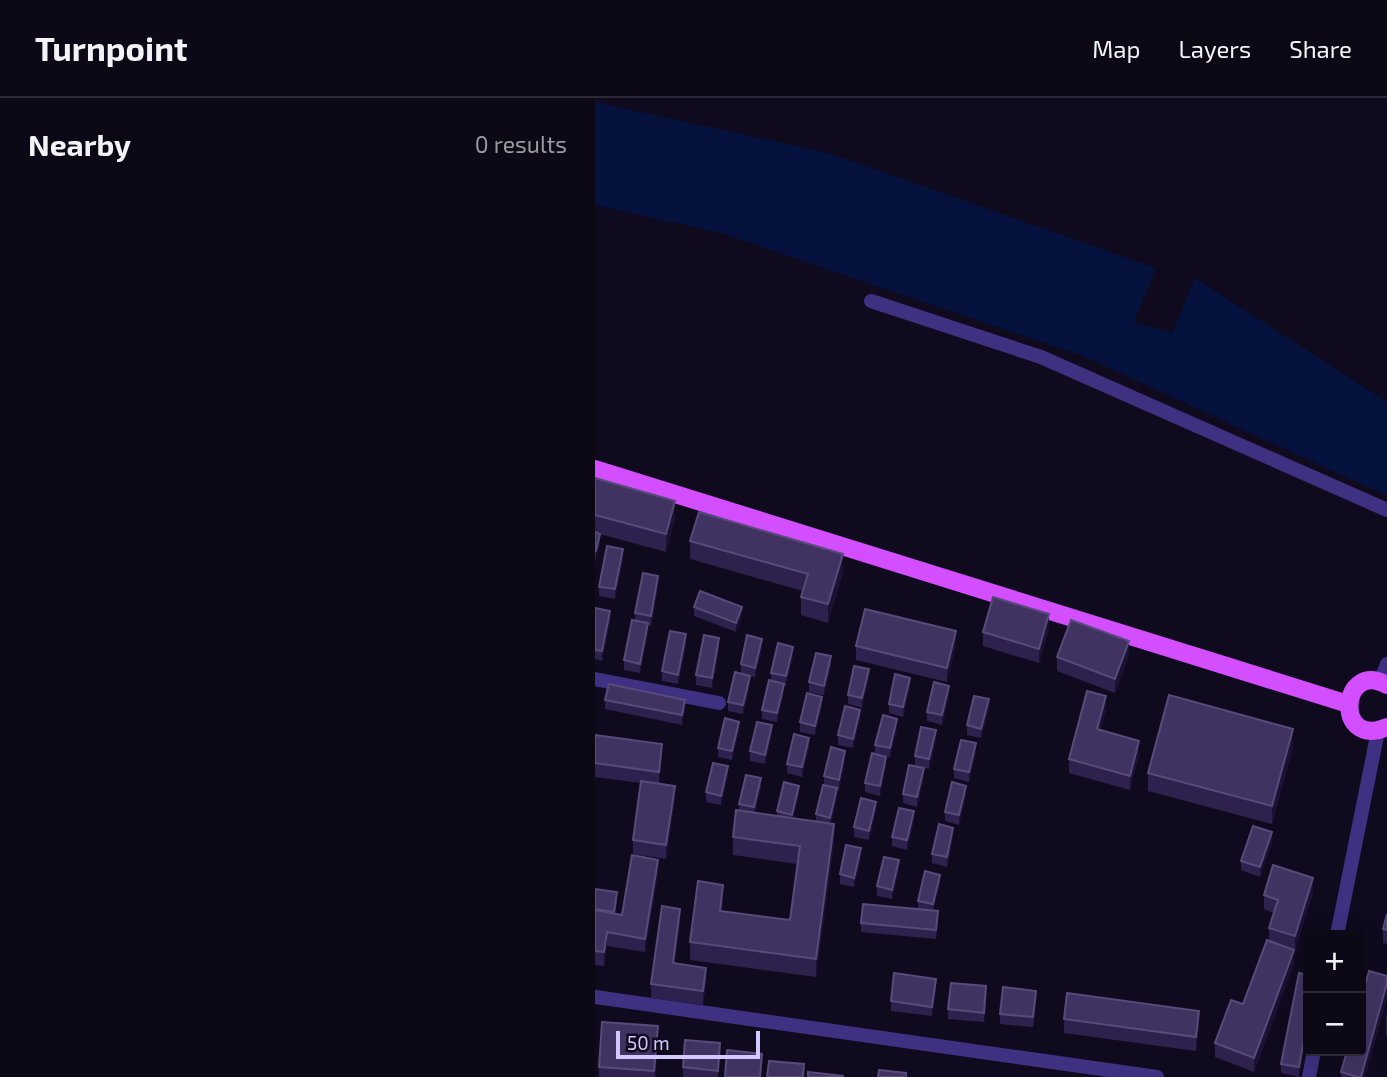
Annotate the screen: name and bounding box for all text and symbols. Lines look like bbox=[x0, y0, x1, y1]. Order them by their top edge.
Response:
text: Turnpoint bbox=[35, 28, 188, 68]
text: Map bbox=[1092, 34, 1140, 63]
text: Layers bbox=[1178, 34, 1251, 63]
text: Share bbox=[1289, 34, 1352, 63]
text: Nearby bbox=[28, 126, 131, 162]
text: 0 results bbox=[475, 130, 567, 158]
map controls bbox=[1303, 930, 1366, 1056]
button: + bbox=[1303, 930, 1366, 993]
button: − bbox=[1303, 993, 1366, 1056]
scale bar bbox=[616, 1028, 759, 1060]
text: 50 m bbox=[627, 1031, 670, 1054]

